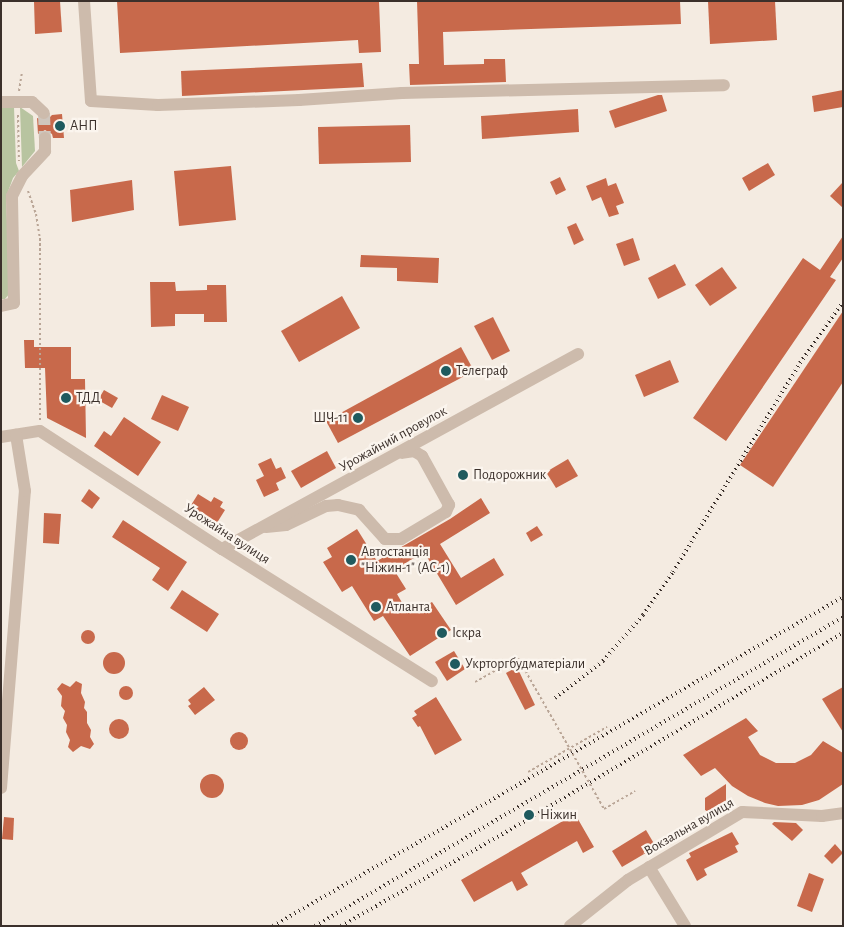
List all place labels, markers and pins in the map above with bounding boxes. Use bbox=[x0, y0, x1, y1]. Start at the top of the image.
place label: АНП bbox=[70, 118, 97, 134]
marker: АНП bbox=[54, 120, 66, 132]
place label: Телеграф bbox=[456, 363, 508, 379]
marker: Телеграф bbox=[440, 365, 452, 377]
place label: ТДД bbox=[76, 390, 100, 406]
marker: ТДД bbox=[60, 392, 72, 404]
place label: ШЧ-11 bbox=[313, 410, 348, 426]
marker: ШЧ-11 bbox=[352, 412, 364, 424]
place label: Подорожник bbox=[473, 467, 546, 483]
marker: Подорожник bbox=[457, 469, 469, 481]
place label: Автостанція "Ніжин-1" (АС-1) bbox=[361, 544, 450, 576]
marker: Автостанція "Ніжин-1" (АС-1) bbox=[345, 554, 357, 566]
place label: Атланта bbox=[386, 599, 430, 615]
marker: Атланта bbox=[370, 601, 382, 613]
place label: Іскра bbox=[452, 625, 481, 641]
marker: Іскра bbox=[436, 627, 448, 639]
place label: Укрторгбудматеріали bbox=[465, 656, 585, 672]
marker: Укрторгбудматеріали bbox=[449, 658, 461, 670]
place label: Ніжин bbox=[540, 807, 577, 823]
marker: Ніжин bbox=[522, 808, 536, 822]

